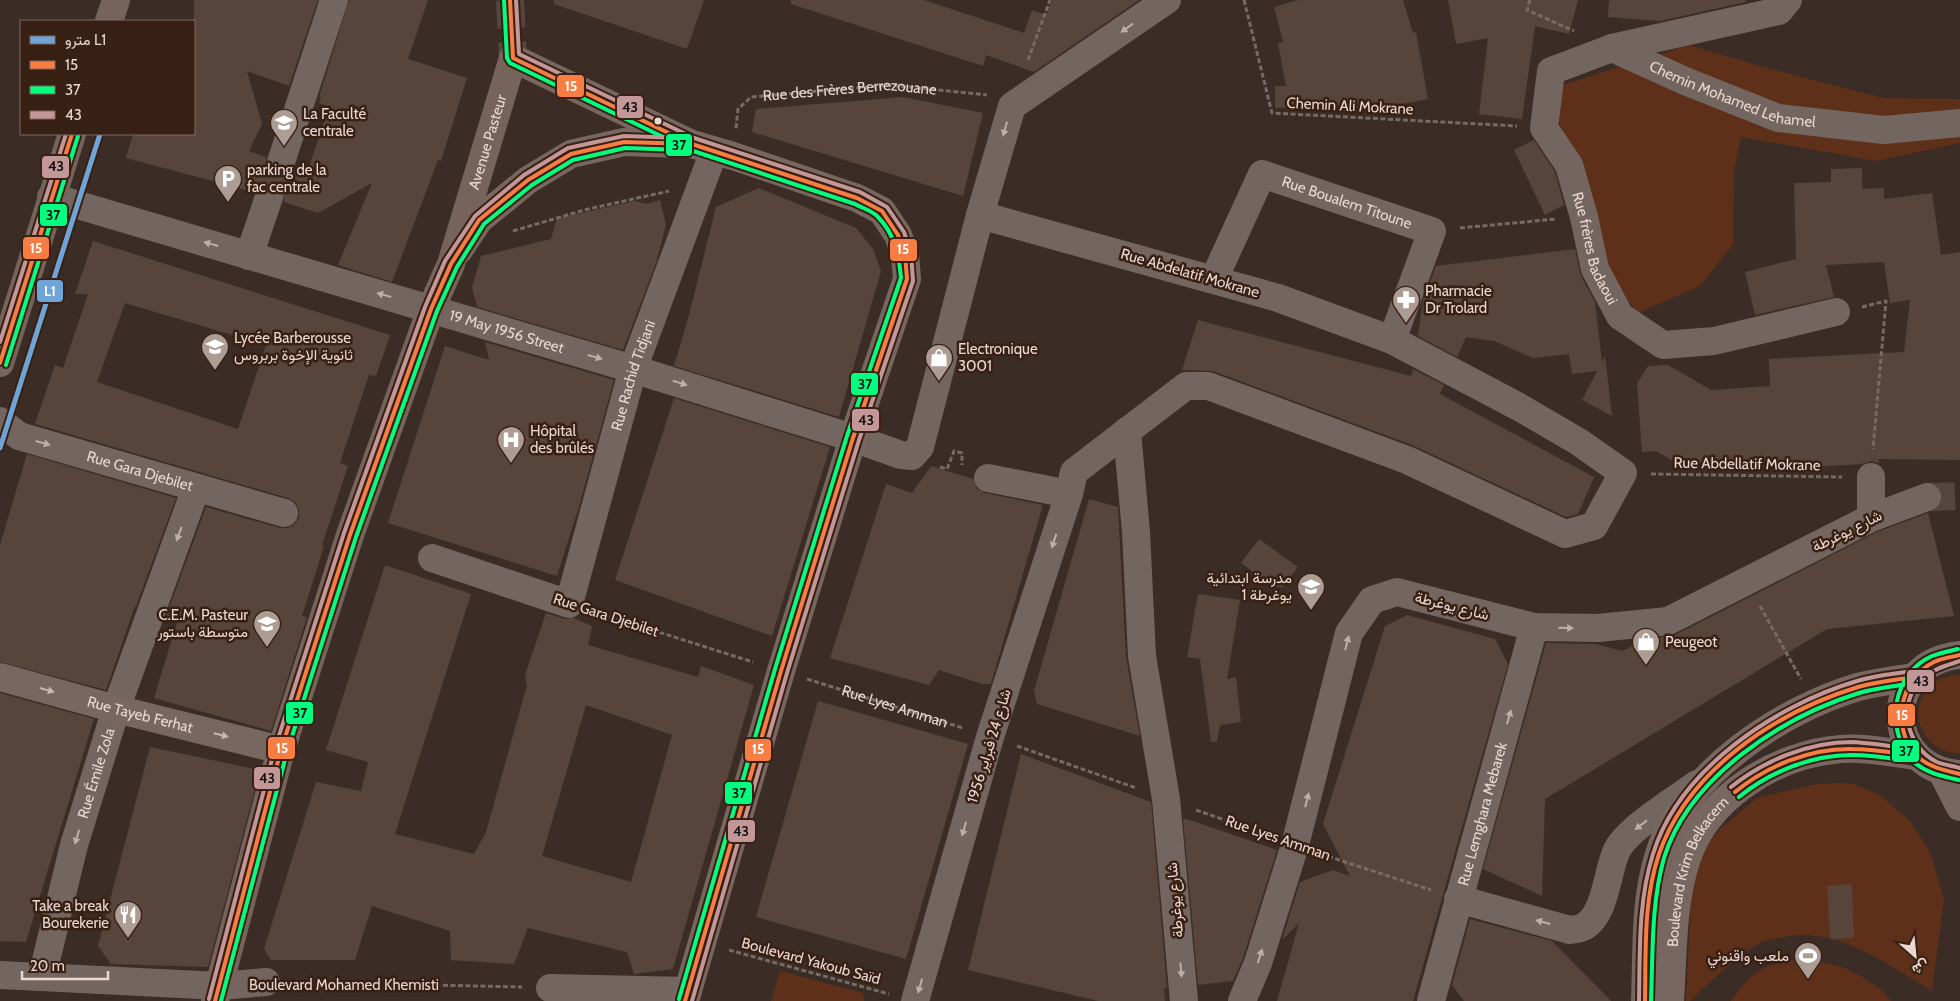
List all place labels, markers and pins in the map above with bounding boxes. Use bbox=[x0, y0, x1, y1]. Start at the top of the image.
place label: La Faculté centrale bbox=[303, 105, 366, 140]
school or university icon: La Faculté centrale bbox=[269, 108, 299, 147]
unlabelled marker bbox=[653, 116, 663, 126]
place label: parking de la fac centrale bbox=[247, 161, 327, 196]
parking icon: parking de la fac centrale bbox=[213, 164, 243, 203]
place label: Pharmacie Dr Trolard bbox=[1425, 282, 1492, 317]
pharmacy icon: Pharmacie Dr Trolard bbox=[1391, 285, 1421, 324]
place label: Lycée Barberousse ثانوية الإخوة بربروس bbox=[234, 329, 353, 365]
school or university icon: Lycée Barberousse ثانوية الإخوة بربروس bbox=[200, 332, 230, 371]
place label: Electronique 3001 bbox=[958, 340, 1038, 375]
shop icon: Electronique 3001 bbox=[924, 343, 954, 382]
place label: Hôpital des brûlés bbox=[530, 422, 594, 457]
hospital icon: Hôpital des brûlés bbox=[496, 425, 526, 464]
place label: مدرسة ابتدائية يوغرطة 1 bbox=[1207, 569, 1292, 604]
school or university icon: مدرسة ابتدائية يوغرطة 1 bbox=[1296, 572, 1326, 611]
place label: C.E.M. Pasteur متوسطة باستور bbox=[156, 606, 248, 641]
school or university icon: C.E.M. Pasteur متوسطة باستور bbox=[252, 609, 282, 648]
shop icon: Peugeot bbox=[1631, 627, 1661, 666]
place label: Peugeot bbox=[1665, 633, 1717, 651]
place label: Take a break Bourekerie bbox=[32, 897, 109, 932]
restaurant icon: Take a break Bourekerie bbox=[113, 900, 143, 939]
sports icon: ملعب واقنوني bbox=[1793, 941, 1823, 980]
place label: ملعب واقنوني bbox=[1708, 947, 1789, 969]

